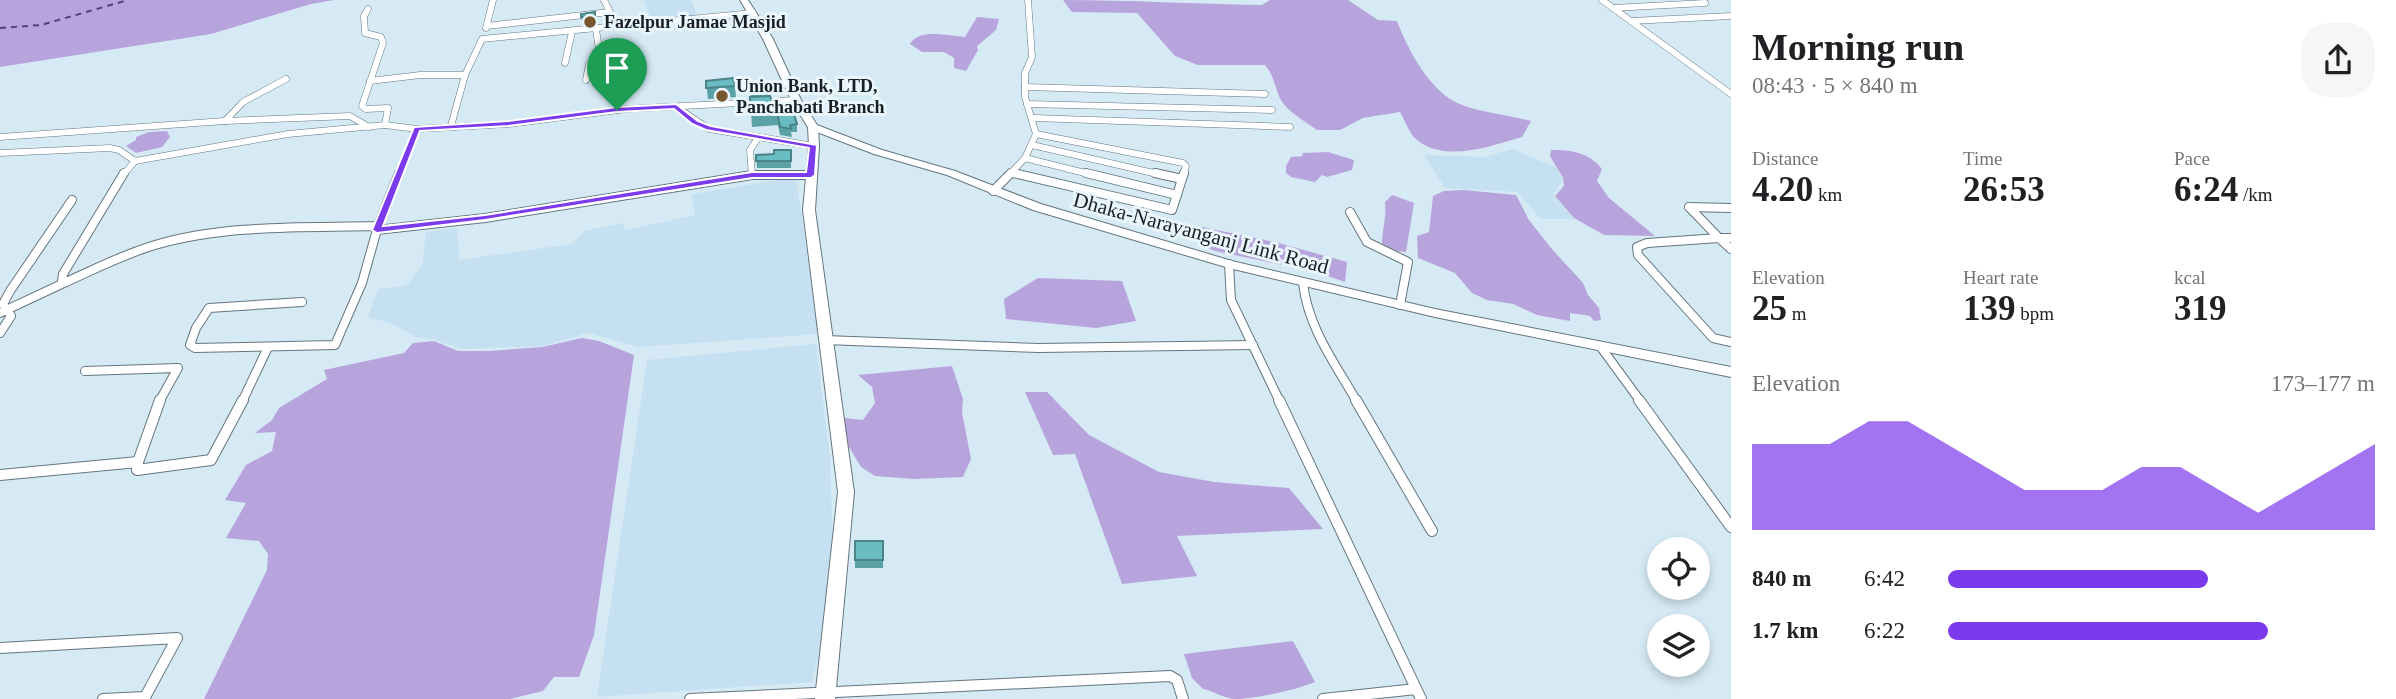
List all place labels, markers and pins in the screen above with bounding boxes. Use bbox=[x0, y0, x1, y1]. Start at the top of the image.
place label: Fazelpur Jamae Masjid bbox=[604, 12, 786, 32]
marker: Fazelpur Jamae Masjid bbox=[582, 14, 598, 30]
pin bbox=[587, 38, 647, 110]
place label: Union Bank, LTD, Panchabati Branch bbox=[736, 76, 885, 117]
marker: Union Bank, LTD, Panchabati Branch bbox=[714, 88, 730, 104]

